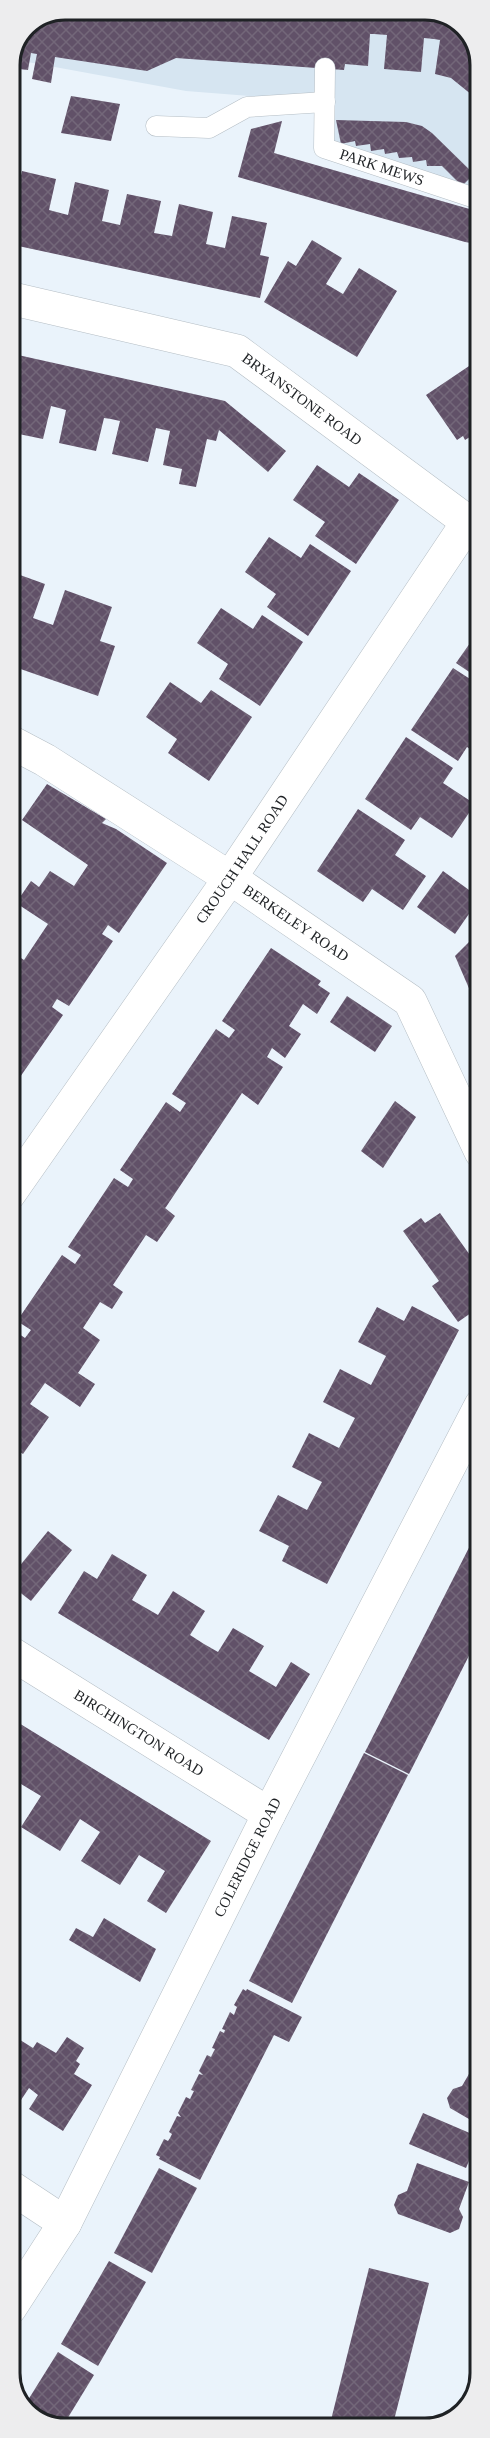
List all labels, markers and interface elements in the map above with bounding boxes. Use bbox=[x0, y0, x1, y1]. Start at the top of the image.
street label: PARK MEWS bbox=[338, 146, 426, 189]
street label: BRYANSTONE ROAD bbox=[239, 350, 365, 449]
street label: CROUCH HALL ROAD bbox=[193, 792, 291, 927]
street label: BERKELEY ROAD bbox=[240, 881, 352, 965]
street label: BIRCHINGTON ROAD bbox=[71, 1687, 207, 1779]
street label: COLERIDGE ROAD bbox=[211, 1795, 284, 1920]

